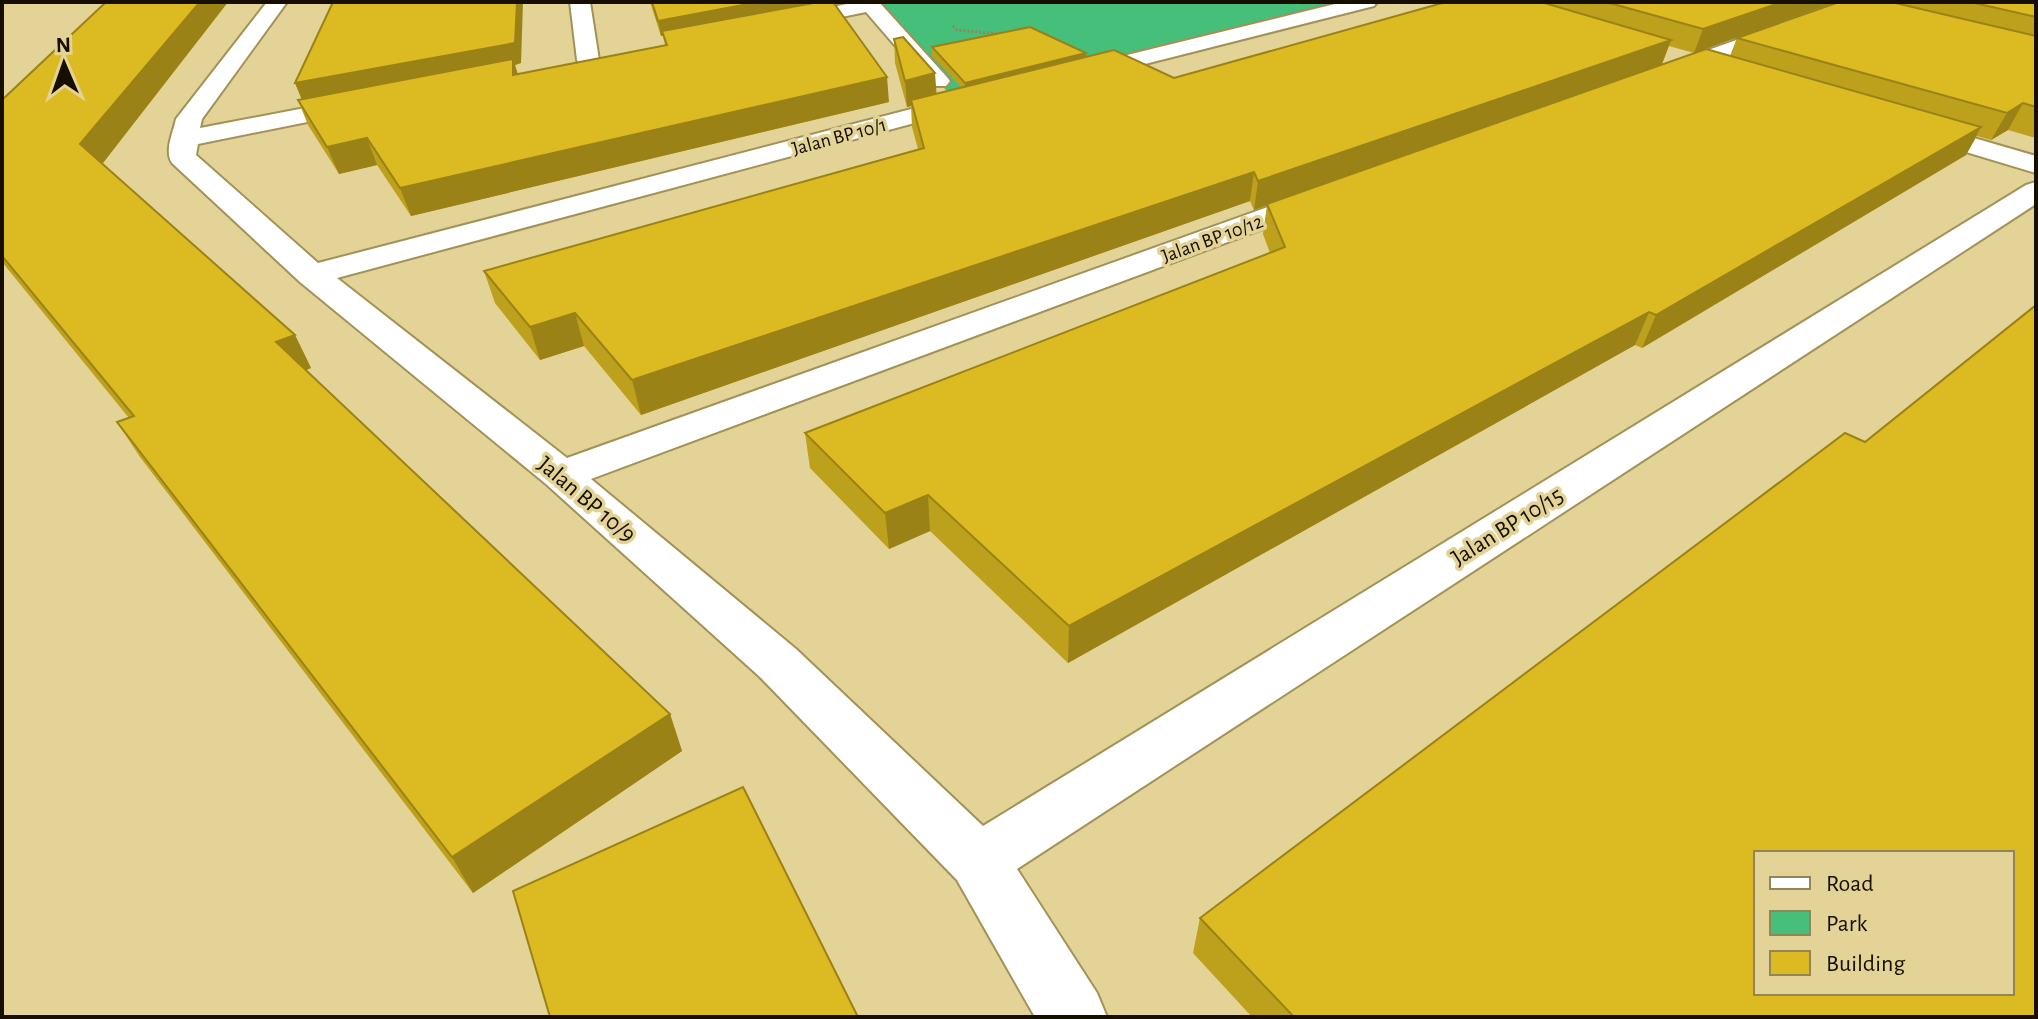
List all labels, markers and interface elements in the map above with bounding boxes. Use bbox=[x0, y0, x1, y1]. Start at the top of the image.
north arrow bbox=[24, 24, 104, 104]
text: N bbox=[55, 34, 71, 56]
street label: Jalan BP 10/1 bbox=[790, 115, 889, 159]
street label: Jalan BP 10/12 bbox=[1159, 211, 1266, 267]
street label: Jalan BP 10/9 bbox=[533, 452, 640, 547]
street label: Jalan BP 10/15 bbox=[1447, 483, 1568, 571]
legend bbox=[1754, 851, 2014, 995]
text: Road bbox=[1826, 872, 1874, 896]
text: Park bbox=[1826, 912, 1867, 936]
text: Building bbox=[1826, 952, 1905, 976]

